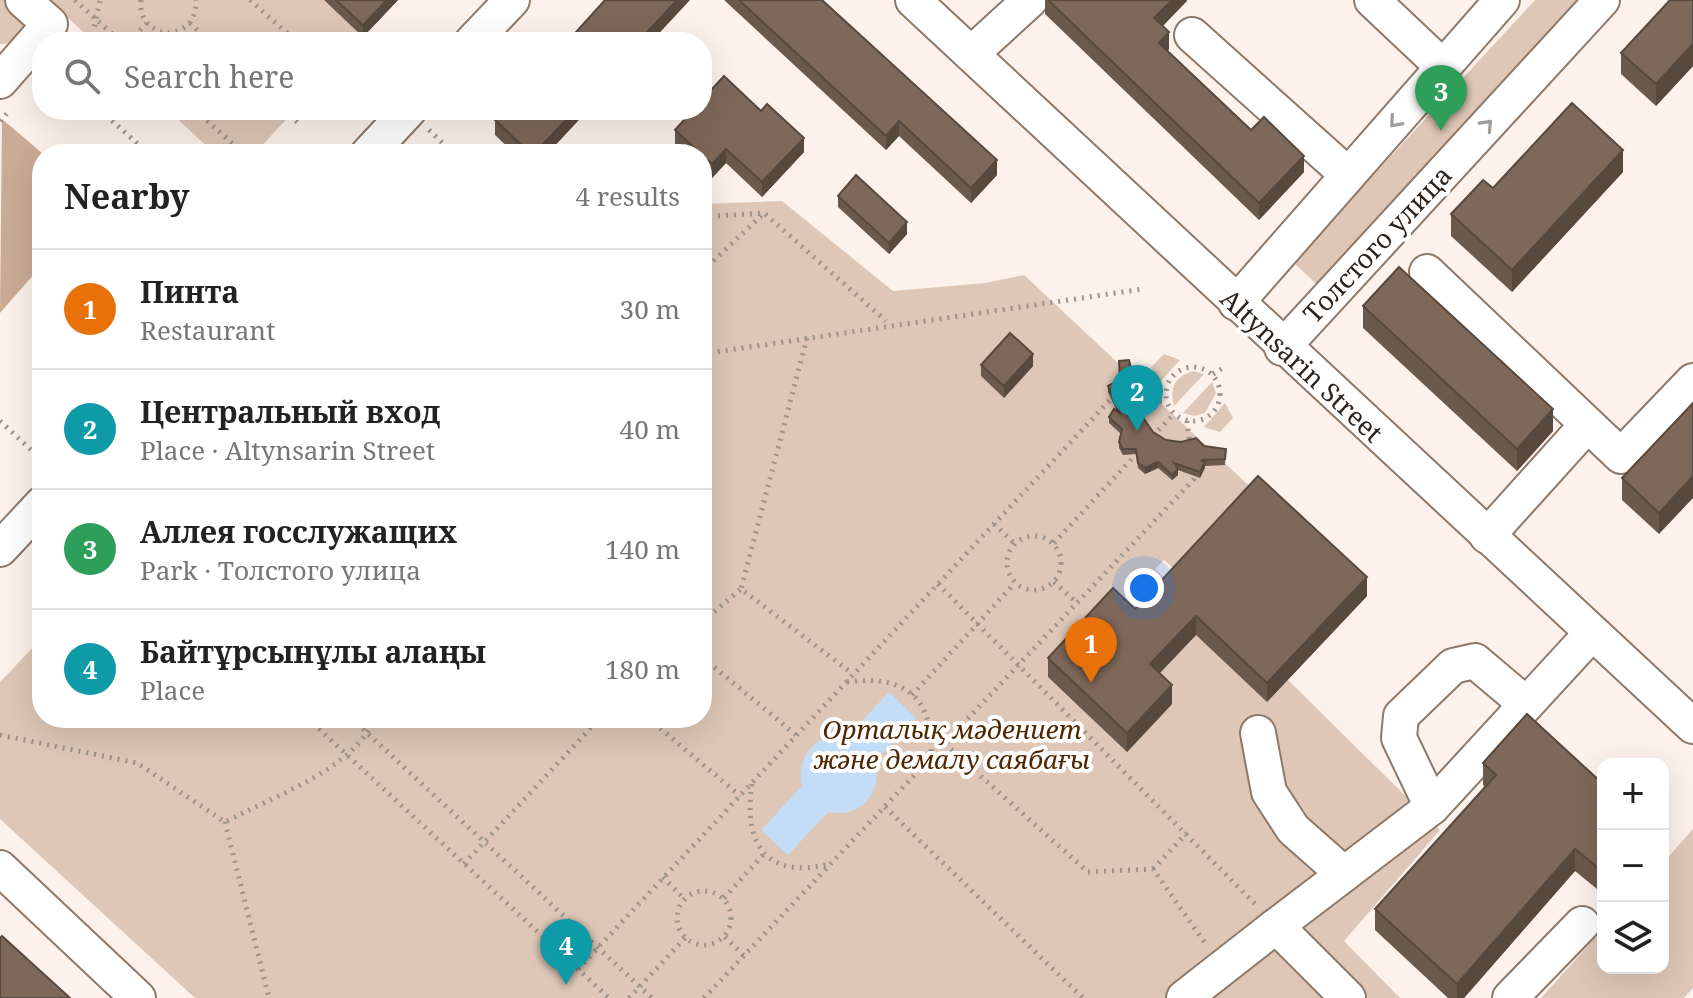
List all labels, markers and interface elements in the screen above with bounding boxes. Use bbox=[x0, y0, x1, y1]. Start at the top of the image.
search box bbox=[32, 32, 712, 120]
icon: search bbox=[60, 54, 104, 98]
text: Search here bbox=[124, 56, 294, 97]
pin: 3 bbox=[1415, 65, 1467, 131]
one-way arrow bbox=[1391, 112, 1405, 127]
one-way arrow bbox=[1477, 120, 1491, 135]
street label: Толстого улица bbox=[1295, 157, 1459, 331]
text: Nearby bbox=[64, 173, 190, 219]
text: 4 results bbox=[575, 178, 680, 214]
text: Пинта bbox=[140, 271, 239, 312]
street label: Altynsarin Street bbox=[1213, 280, 1391, 450]
text: 1 bbox=[83, 291, 97, 327]
text: 30 m bbox=[620, 291, 680, 327]
text: Restaurant bbox=[140, 312, 275, 348]
pin: 2 bbox=[1111, 365, 1163, 431]
text: Центральный вход bbox=[140, 391, 440, 432]
text: 2 bbox=[83, 411, 97, 447]
text: 40 m bbox=[620, 411, 680, 447]
text: Place · Altynsarin Street bbox=[140, 432, 435, 468]
text: Аллея госслужащих bbox=[140, 511, 457, 552]
text: 3 bbox=[83, 531, 97, 567]
text: 140 m bbox=[605, 531, 680, 567]
text: Park · Толстого улица bbox=[140, 552, 421, 588]
your location bbox=[1124, 568, 1164, 608]
pin: 1 bbox=[1065, 617, 1117, 683]
text: Байтұрсынұлы алаңы bbox=[140, 631, 486, 672]
text: 4 bbox=[83, 651, 97, 687]
text: 180 m bbox=[605, 651, 680, 687]
text: Place bbox=[140, 672, 205, 708]
park label: Орталық мәдениет және демалу саябағы bbox=[813, 711, 1090, 777]
map controls bbox=[1597, 758, 1669, 974]
button: + bbox=[1597, 758, 1669, 830]
button: − bbox=[1597, 830, 1669, 902]
button: layers bbox=[1597, 902, 1669, 974]
pin: 4 bbox=[540, 919, 592, 985]

